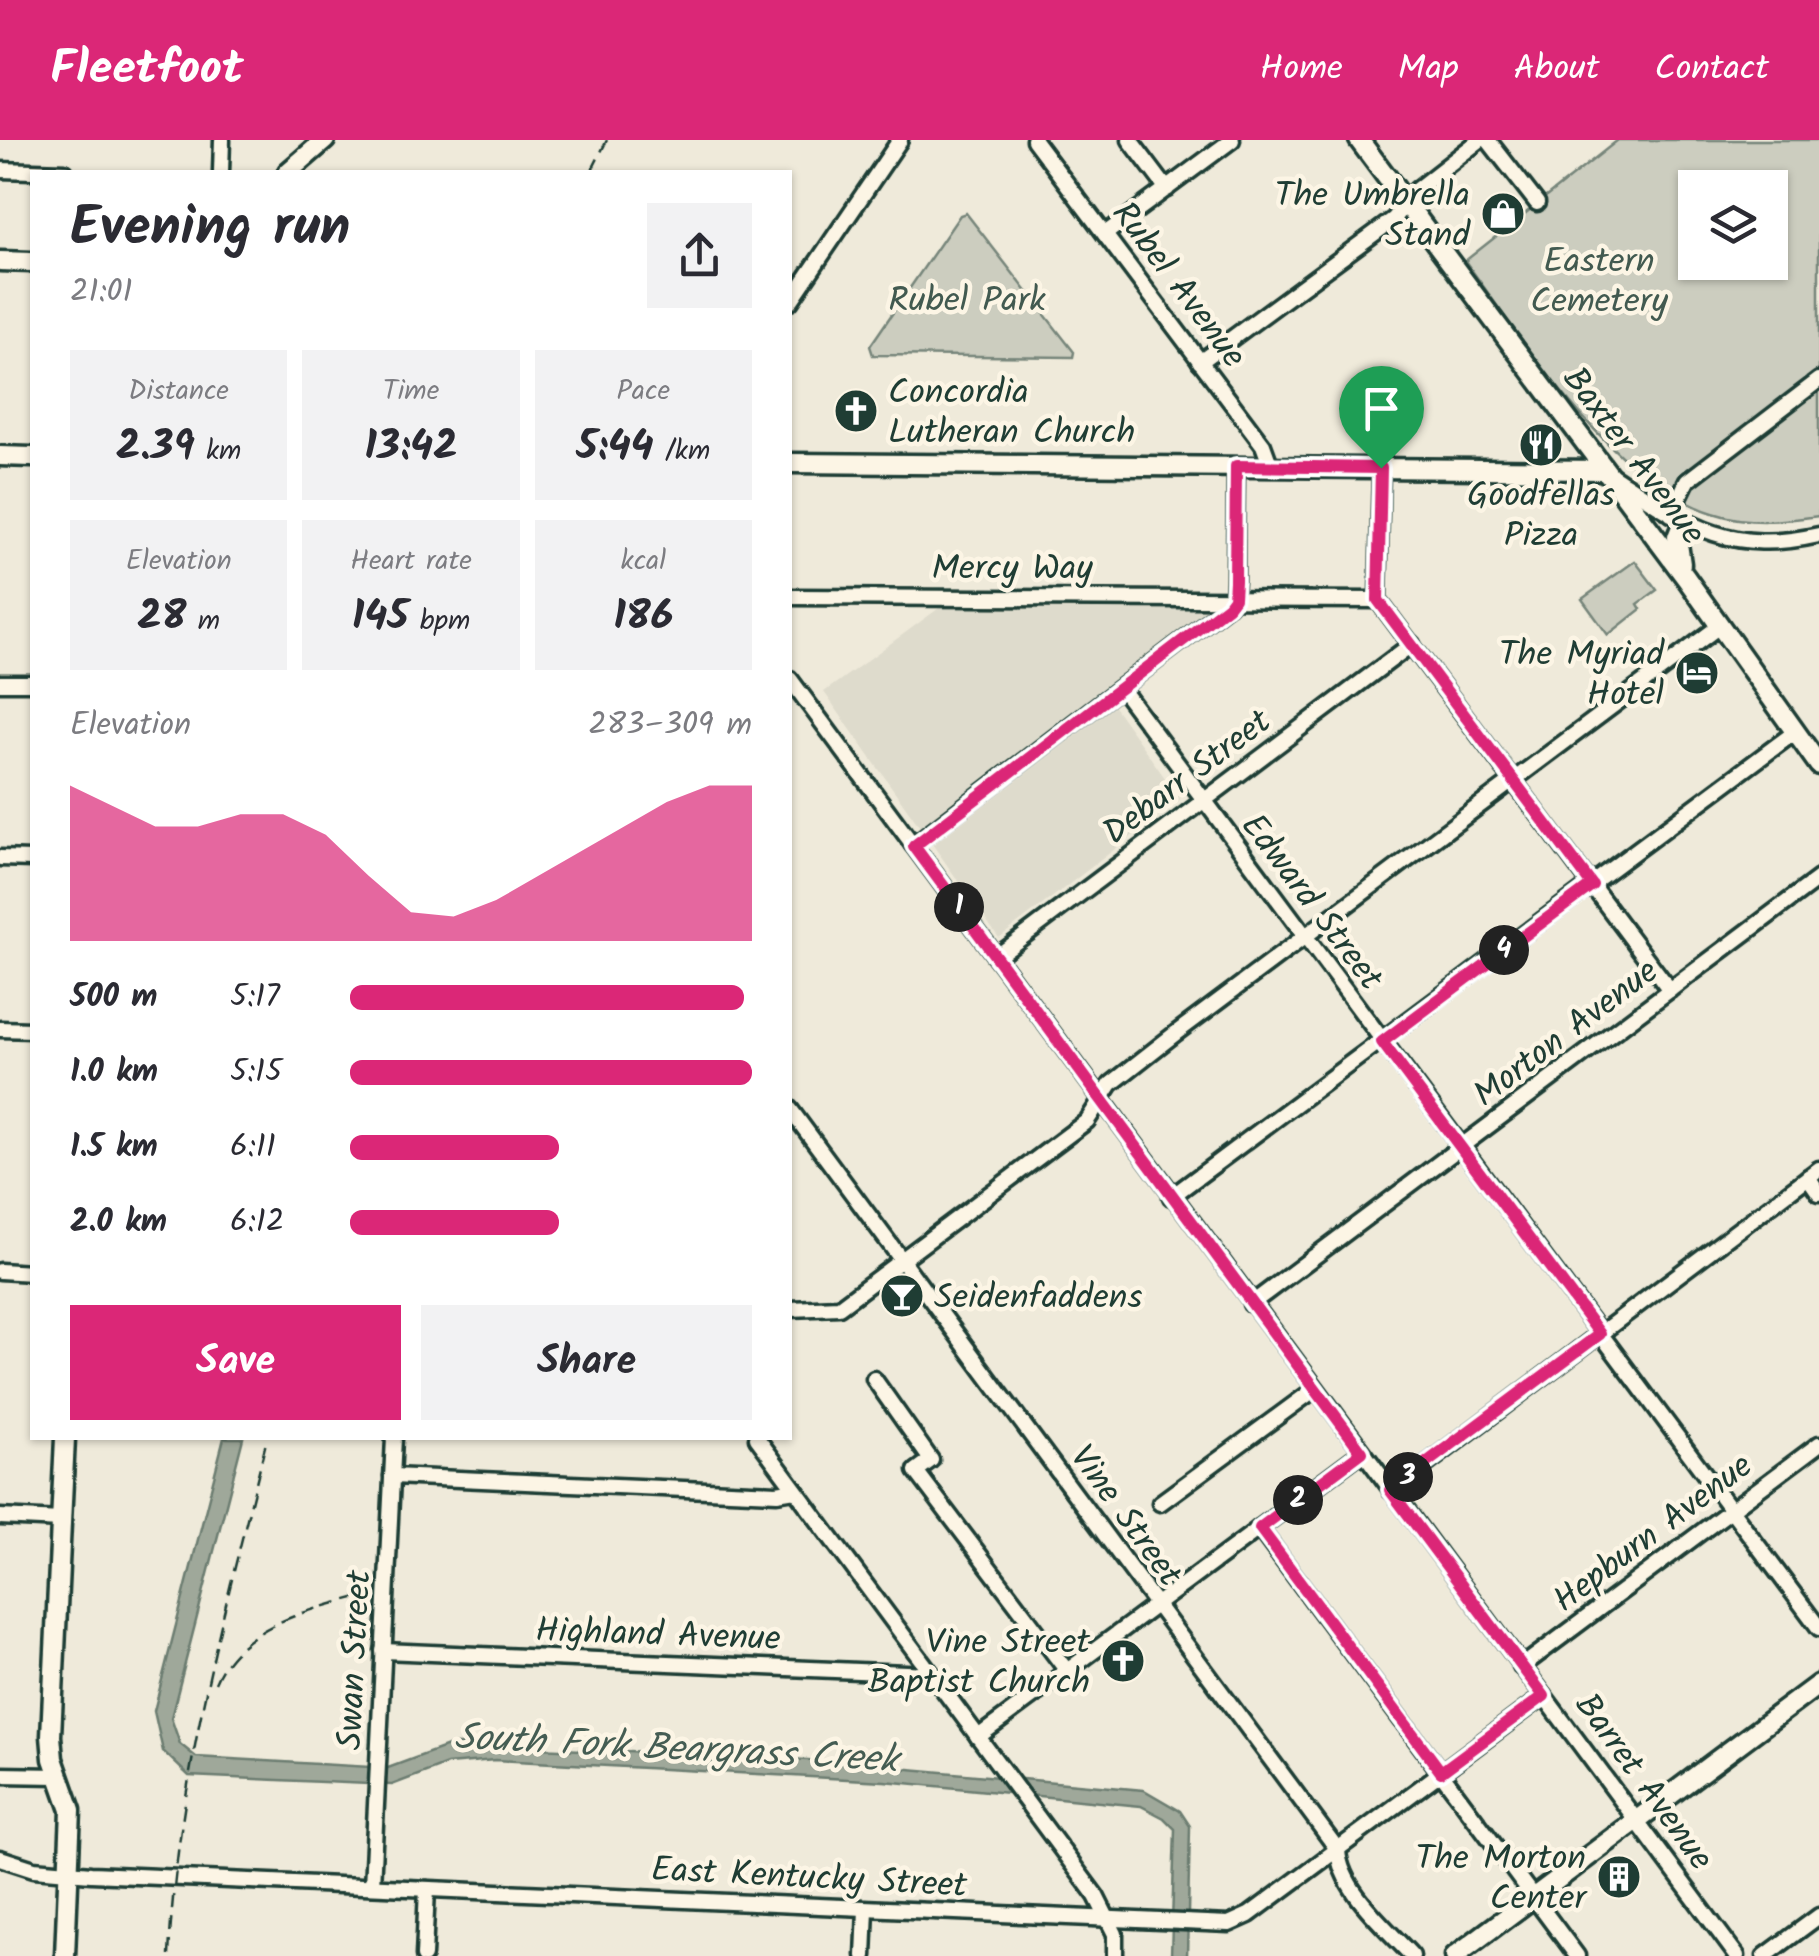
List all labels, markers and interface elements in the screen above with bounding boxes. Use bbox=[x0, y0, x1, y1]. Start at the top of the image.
text: Fleetfoot bbox=[50, 32, 244, 108]
text: Home bbox=[1260, 42, 1343, 98]
text: Map bbox=[1398, 42, 1459, 98]
text: About bbox=[1514, 42, 1599, 98]
text: Contact bbox=[1654, 42, 1769, 98]
place label: The Umbrella Stand bbox=[1275, 169, 1472, 265]
map controls bbox=[1678, 170, 1788, 280]
button: layers bbox=[1678, 170, 1788, 280]
text: Evening run bbox=[70, 186, 350, 273]
street label: Rubel Avenue bbox=[1096, 190, 1259, 382]
shop icon: The Umbrella Stand bbox=[1480, 191, 1526, 237]
button: share bbox=[647, 203, 752, 308]
park label: Eastern Cemetery bbox=[1530, 235, 1668, 331]
text: 21:01 bbox=[70, 267, 133, 318]
park label: Rubel Park bbox=[888, 274, 1046, 330]
street label: Baxter Avenue bbox=[1547, 355, 1719, 558]
place label: Concordia Lutheran Church bbox=[888, 366, 1135, 462]
pin bbox=[1339, 366, 1424, 469]
text: Distance bbox=[128, 369, 229, 414]
text: Time bbox=[383, 369, 439, 414]
text: Pace bbox=[617, 369, 670, 414]
icon: arrive bbox=[1354, 381, 1409, 436]
church icon: Concordia Lutheran Church bbox=[833, 388, 879, 434]
text: 2.39 bbox=[116, 414, 195, 481]
text: 13:42 bbox=[364, 414, 458, 481]
text: 5:44 bbox=[576, 414, 654, 481]
restaurant icon: Goodfellas Pizza bbox=[1518, 422, 1564, 468]
text: km bbox=[195, 429, 241, 474]
text: /km bbox=[654, 429, 710, 474]
place label: Goodfellas Pizza bbox=[1467, 469, 1615, 565]
text: Elevation bbox=[126, 539, 232, 584]
text: Heart rate bbox=[350, 539, 472, 584]
text: kcal bbox=[621, 539, 666, 584]
street label: Mercy Way bbox=[931, 542, 1093, 598]
text: 28 bbox=[137, 584, 187, 651]
text: 145 bbox=[352, 584, 409, 651]
text: 186 bbox=[613, 584, 673, 651]
text: m bbox=[187, 599, 220, 644]
text: bpm bbox=[409, 599, 470, 644]
place label: The Myriad Hotel bbox=[1499, 628, 1666, 724]
hotel icon: The Myriad Hotel bbox=[1674, 650, 1720, 696]
street label: Debarr Street bbox=[1091, 696, 1285, 861]
text: Elevation bbox=[70, 700, 191, 751]
text: 283–309 m bbox=[588, 700, 752, 751]
street label: Edward Street bbox=[1225, 802, 1396, 1004]
pin: 1 bbox=[934, 882, 984, 932]
text: 1 bbox=[955, 884, 963, 929]
pin: 4 bbox=[1479, 925, 1529, 975]
text: 4 bbox=[1496, 927, 1512, 972]
street label: Morton Avenue bbox=[1462, 946, 1672, 1123]
text: 500 m bbox=[70, 972, 158, 1023]
text: 5:17 bbox=[230, 972, 280, 1023]
text: 1.0 km bbox=[70, 1047, 158, 1098]
text: 5:15 bbox=[230, 1047, 282, 1098]
text: 1.5 km bbox=[70, 1122, 158, 1173]
text: 6:11 bbox=[230, 1122, 276, 1173]
text: 2.0 km bbox=[70, 1197, 167, 1248]
text: 6:12 bbox=[230, 1197, 284, 1248]
place label: Seidenfaddens bbox=[934, 1271, 1142, 1327]
bar icon: Seidenfaddens bbox=[879, 1273, 925, 1319]
button: Save bbox=[70, 1305, 401, 1420]
button: Share bbox=[421, 1305, 752, 1420]
street label: Vine Street bbox=[1054, 1434, 1196, 1600]
street label: Hepburn Avenue bbox=[1542, 1440, 1766, 1629]
pin: 3 bbox=[1383, 1452, 1433, 1502]
text: 3 bbox=[1400, 1454, 1416, 1499]
pin: 2 bbox=[1273, 1475, 1323, 1525]
text: 2 bbox=[1290, 1477, 1306, 1522]
street label: Swan Street bbox=[323, 1568, 389, 1752]
street label: Highland Avenue bbox=[534, 1604, 782, 1668]
place label: Vine Street Baptist Church bbox=[868, 1616, 1090, 1712]
church icon: Vine Street Baptist Church bbox=[1100, 1638, 1146, 1684]
street label: Barret Avenue bbox=[1559, 1682, 1727, 1884]
water label: South Fork Beargrass Creek bbox=[453, 1708, 904, 1792]
place label: The Morton Center bbox=[1416, 1832, 1588, 1928]
street label: East Kentucky Street bbox=[650, 1843, 969, 1915]
building icon: The Morton Center bbox=[1596, 1854, 1642, 1900]

